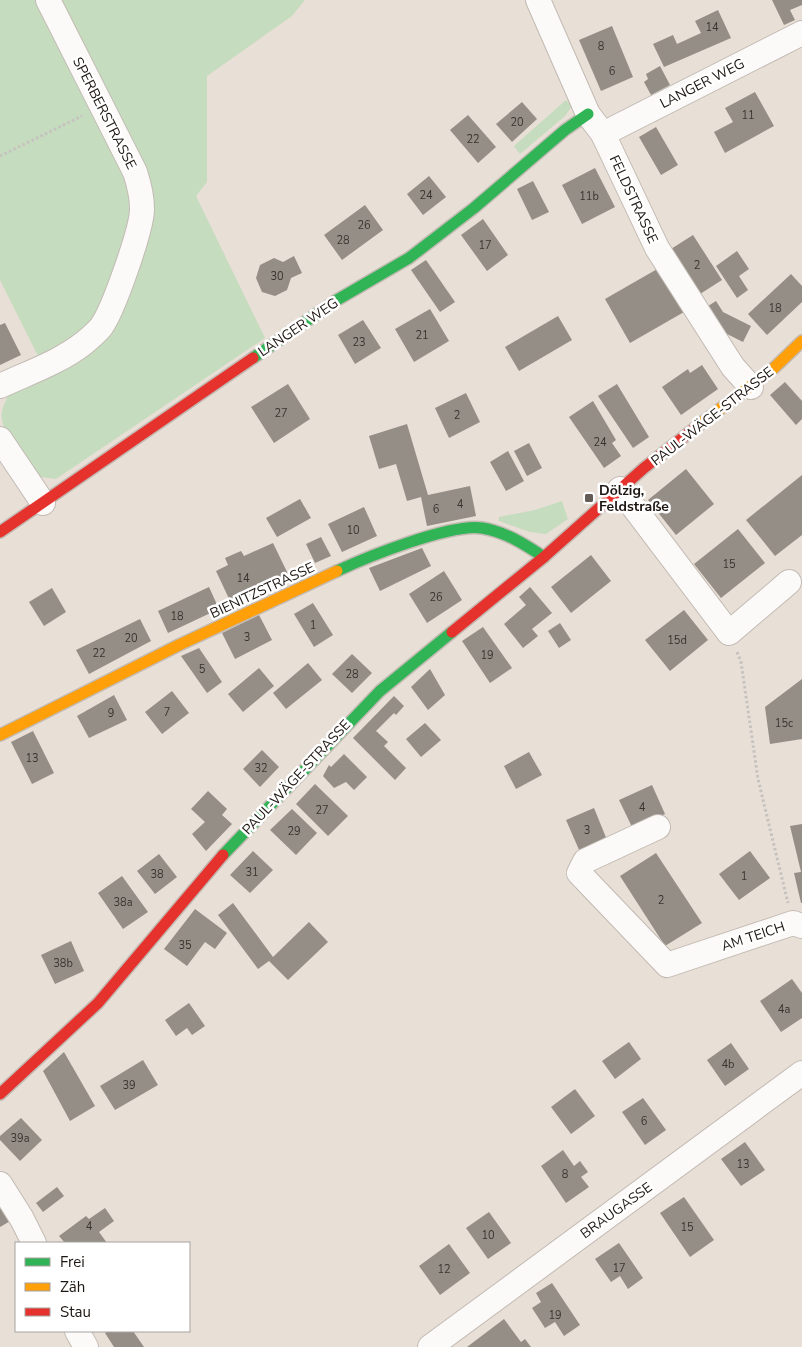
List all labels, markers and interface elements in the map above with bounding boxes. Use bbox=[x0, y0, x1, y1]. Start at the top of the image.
house number: 14 bbox=[705, 20, 719, 35]
house number: 8 bbox=[598, 39, 605, 54]
street label: SPERBERSTRASSE bbox=[68, 54, 141, 173]
street label: LANGER WEG bbox=[657, 54, 748, 113]
house number: 6 bbox=[609, 64, 616, 79]
house number: 11 bbox=[741, 108, 755, 123]
house number: 20 bbox=[510, 115, 524, 130]
house number: 22 bbox=[466, 132, 480, 147]
street label: FELDSTRASSE bbox=[605, 152, 662, 246]
house number: 24 bbox=[419, 188, 433, 203]
house number: 11b bbox=[579, 189, 599, 204]
house number: 26 bbox=[357, 218, 371, 233]
house number: 28 bbox=[336, 233, 350, 248]
house number: 17 bbox=[478, 238, 492, 253]
house number: 2 bbox=[694, 258, 700, 273]
house number: 30 bbox=[270, 269, 284, 284]
street label: LANGER WEG bbox=[254, 294, 342, 361]
house number: 18 bbox=[768, 301, 782, 316]
house number: 21 bbox=[415, 328, 429, 343]
house number: 23 bbox=[352, 335, 366, 350]
street label: PAUL-WÄGE-STRASSE bbox=[647, 363, 778, 470]
house number: 27 bbox=[274, 406, 288, 421]
house number: 2 bbox=[454, 408, 460, 423]
house number: 24 bbox=[593, 435, 607, 450]
place label: Dölzig, Feldstraße bbox=[599, 481, 669, 516]
marker: Dölzig, Feldstraße bbox=[583, 492, 595, 504]
house number: 4 bbox=[457, 497, 464, 512]
house number: 6 bbox=[433, 502, 440, 517]
house number: 10 bbox=[346, 523, 360, 538]
house number: 15 bbox=[722, 557, 736, 572]
street label: BIENITZSTRASSE bbox=[207, 558, 318, 623]
house number: 14 bbox=[236, 571, 250, 586]
house number: 26 bbox=[429, 590, 443, 605]
house number: 18 bbox=[170, 609, 184, 624]
house number: 1 bbox=[310, 618, 316, 633]
house number: 3 bbox=[244, 630, 250, 645]
house number: 20 bbox=[124, 631, 138, 646]
house number: 15d bbox=[667, 633, 687, 648]
house number: 22 bbox=[92, 646, 106, 661]
house number: 19 bbox=[480, 648, 494, 663]
house number: 5 bbox=[199, 662, 206, 677]
house number: 28 bbox=[345, 667, 359, 682]
house number: 7 bbox=[164, 705, 170, 720]
house number: 9 bbox=[108, 706, 114, 721]
street label: PAUL-WÄGE-STRASSE bbox=[238, 716, 355, 839]
house number: 15c bbox=[775, 716, 793, 731]
house number: 13 bbox=[25, 751, 39, 766]
house number: 32 bbox=[254, 761, 268, 776]
house number: 4 bbox=[639, 800, 646, 815]
house number: 27 bbox=[315, 803, 329, 818]
house number: 3 bbox=[584, 823, 590, 838]
house number: 29 bbox=[287, 824, 301, 839]
house number: 31 bbox=[245, 865, 259, 880]
house number: 38 bbox=[150, 867, 164, 882]
house number: 1 bbox=[741, 869, 747, 884]
house number: 2 bbox=[658, 893, 664, 908]
house number: 38a bbox=[113, 895, 133, 910]
street label: AM TEICH bbox=[719, 917, 787, 956]
house number: 35 bbox=[178, 938, 192, 953]
house number: 38b bbox=[53, 956, 73, 971]
house number: 4a bbox=[778, 1002, 790, 1017]
house number: 4b bbox=[721, 1057, 735, 1072]
house number: 39 bbox=[122, 1078, 136, 1093]
house number: 6 bbox=[641, 1114, 648, 1129]
house number: 39a bbox=[10, 1131, 30, 1146]
house number: 13 bbox=[736, 1157, 750, 1172]
house number: 8 bbox=[562, 1167, 569, 1182]
street label: BRAUGASSE bbox=[576, 1178, 656, 1243]
house number: 4 bbox=[86, 1219, 93, 1234]
house number: 15 bbox=[680, 1220, 694, 1235]
house number: 10 bbox=[481, 1228, 495, 1243]
legend bbox=[15, 1242, 190, 1332]
text: Frei bbox=[60, 1252, 85, 1272]
house number: 17 bbox=[612, 1261, 626, 1276]
house number: 12 bbox=[437, 1262, 451, 1277]
text: Zäh bbox=[60, 1277, 85, 1297]
text: Stau bbox=[60, 1302, 91, 1322]
house number: 19 bbox=[548, 1308, 562, 1323]

